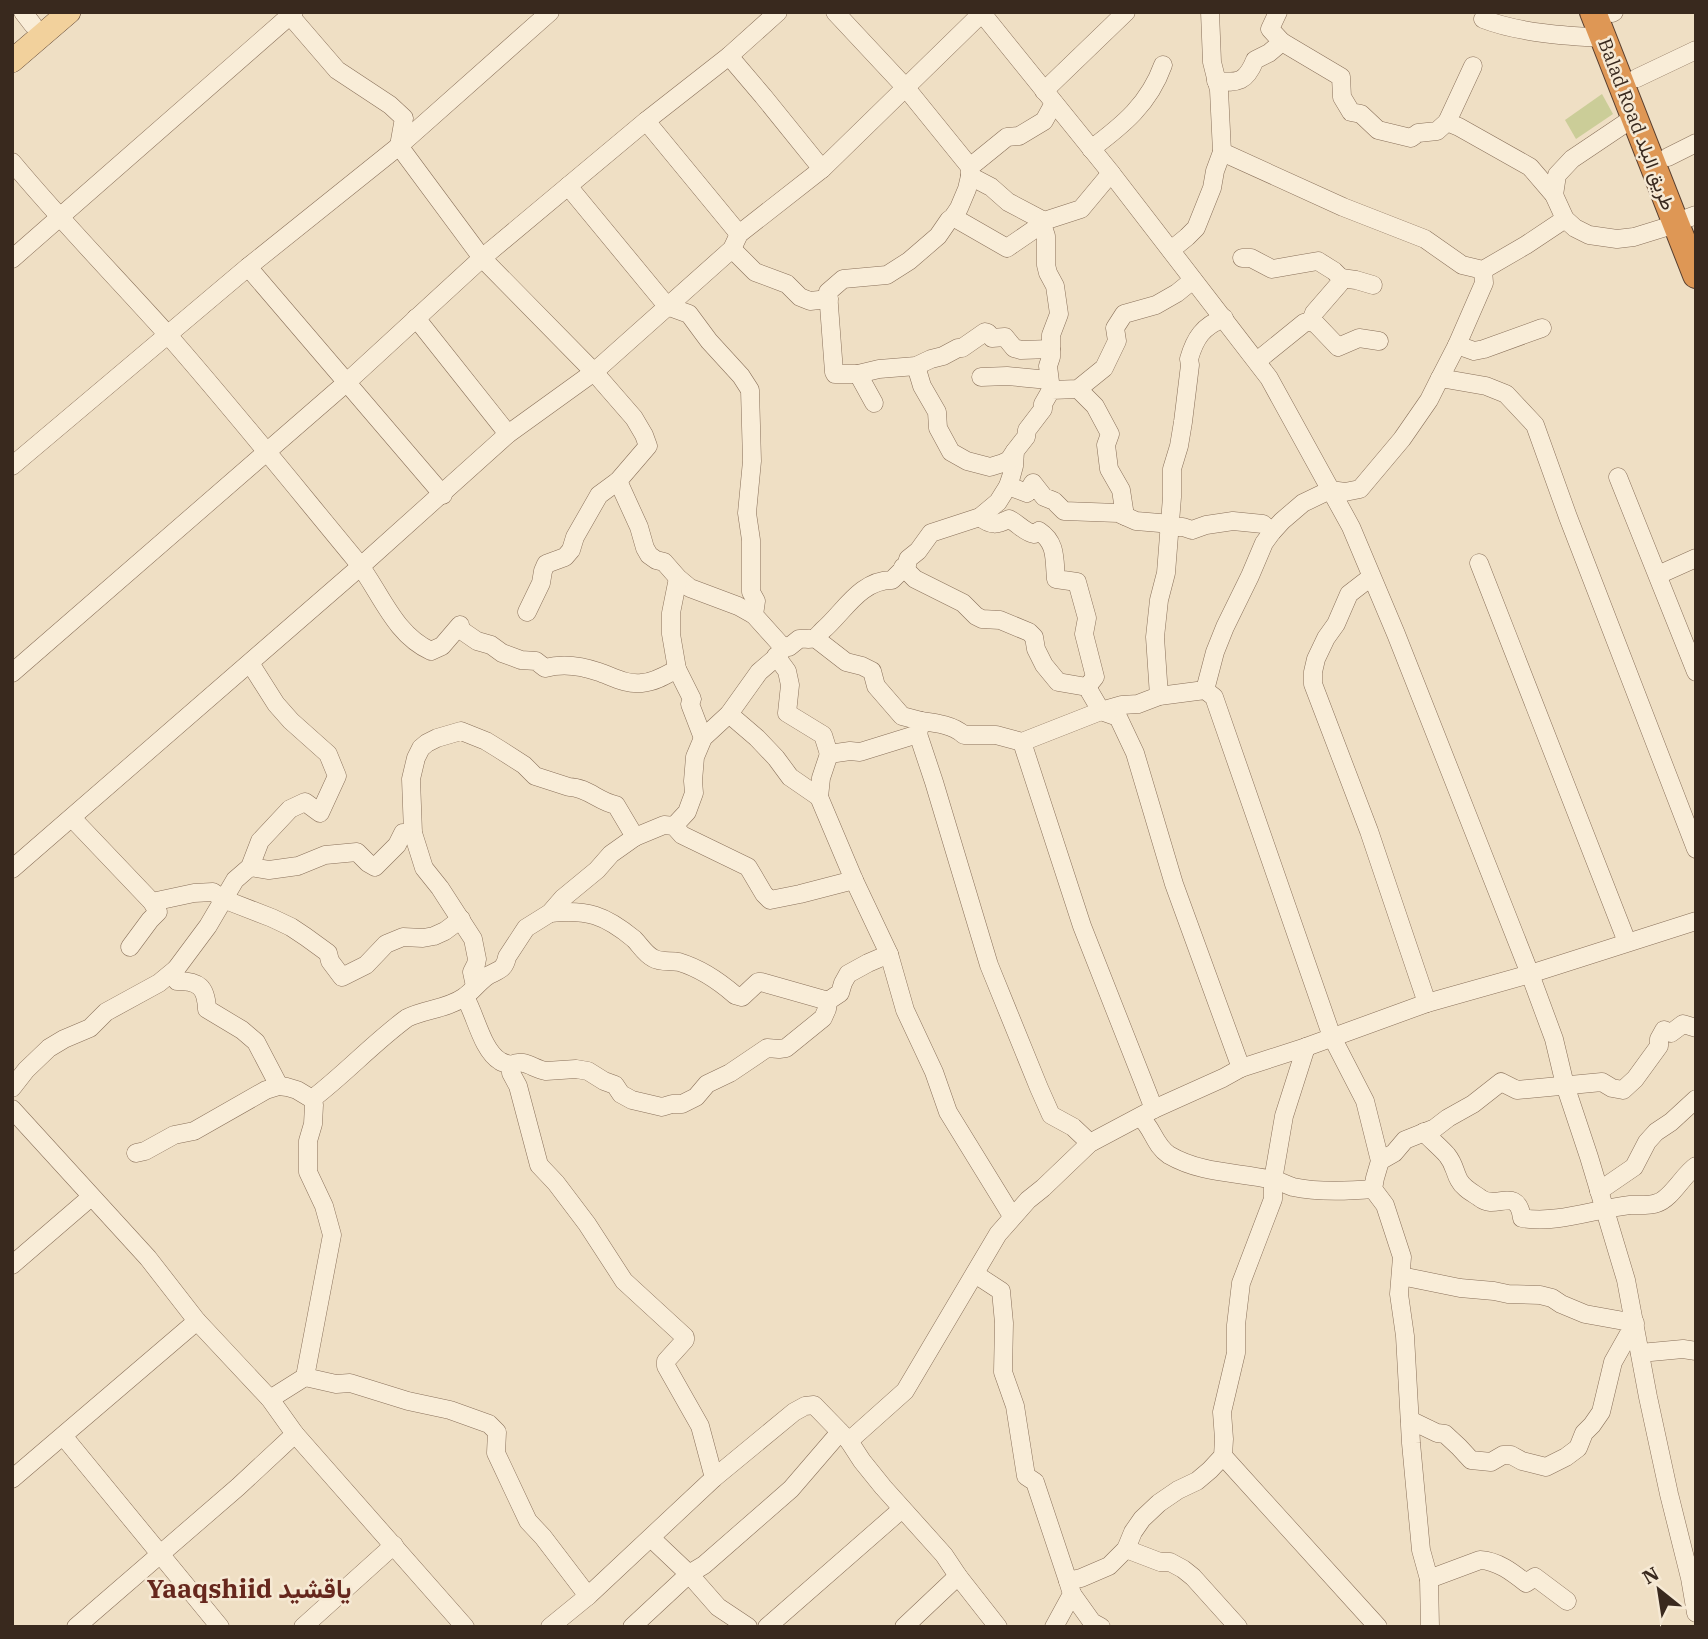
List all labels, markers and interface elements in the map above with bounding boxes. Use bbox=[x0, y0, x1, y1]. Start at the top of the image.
street label: Balad Road طريق البلد bbox=[1593, 35, 1681, 213]
north arrow bbox=[1624, 1555, 1694, 1625]
text: N bbox=[1638, 1561, 1663, 1589]
district label: Yaaqshiid ياقشيد bbox=[147, 1571, 351, 1605]

